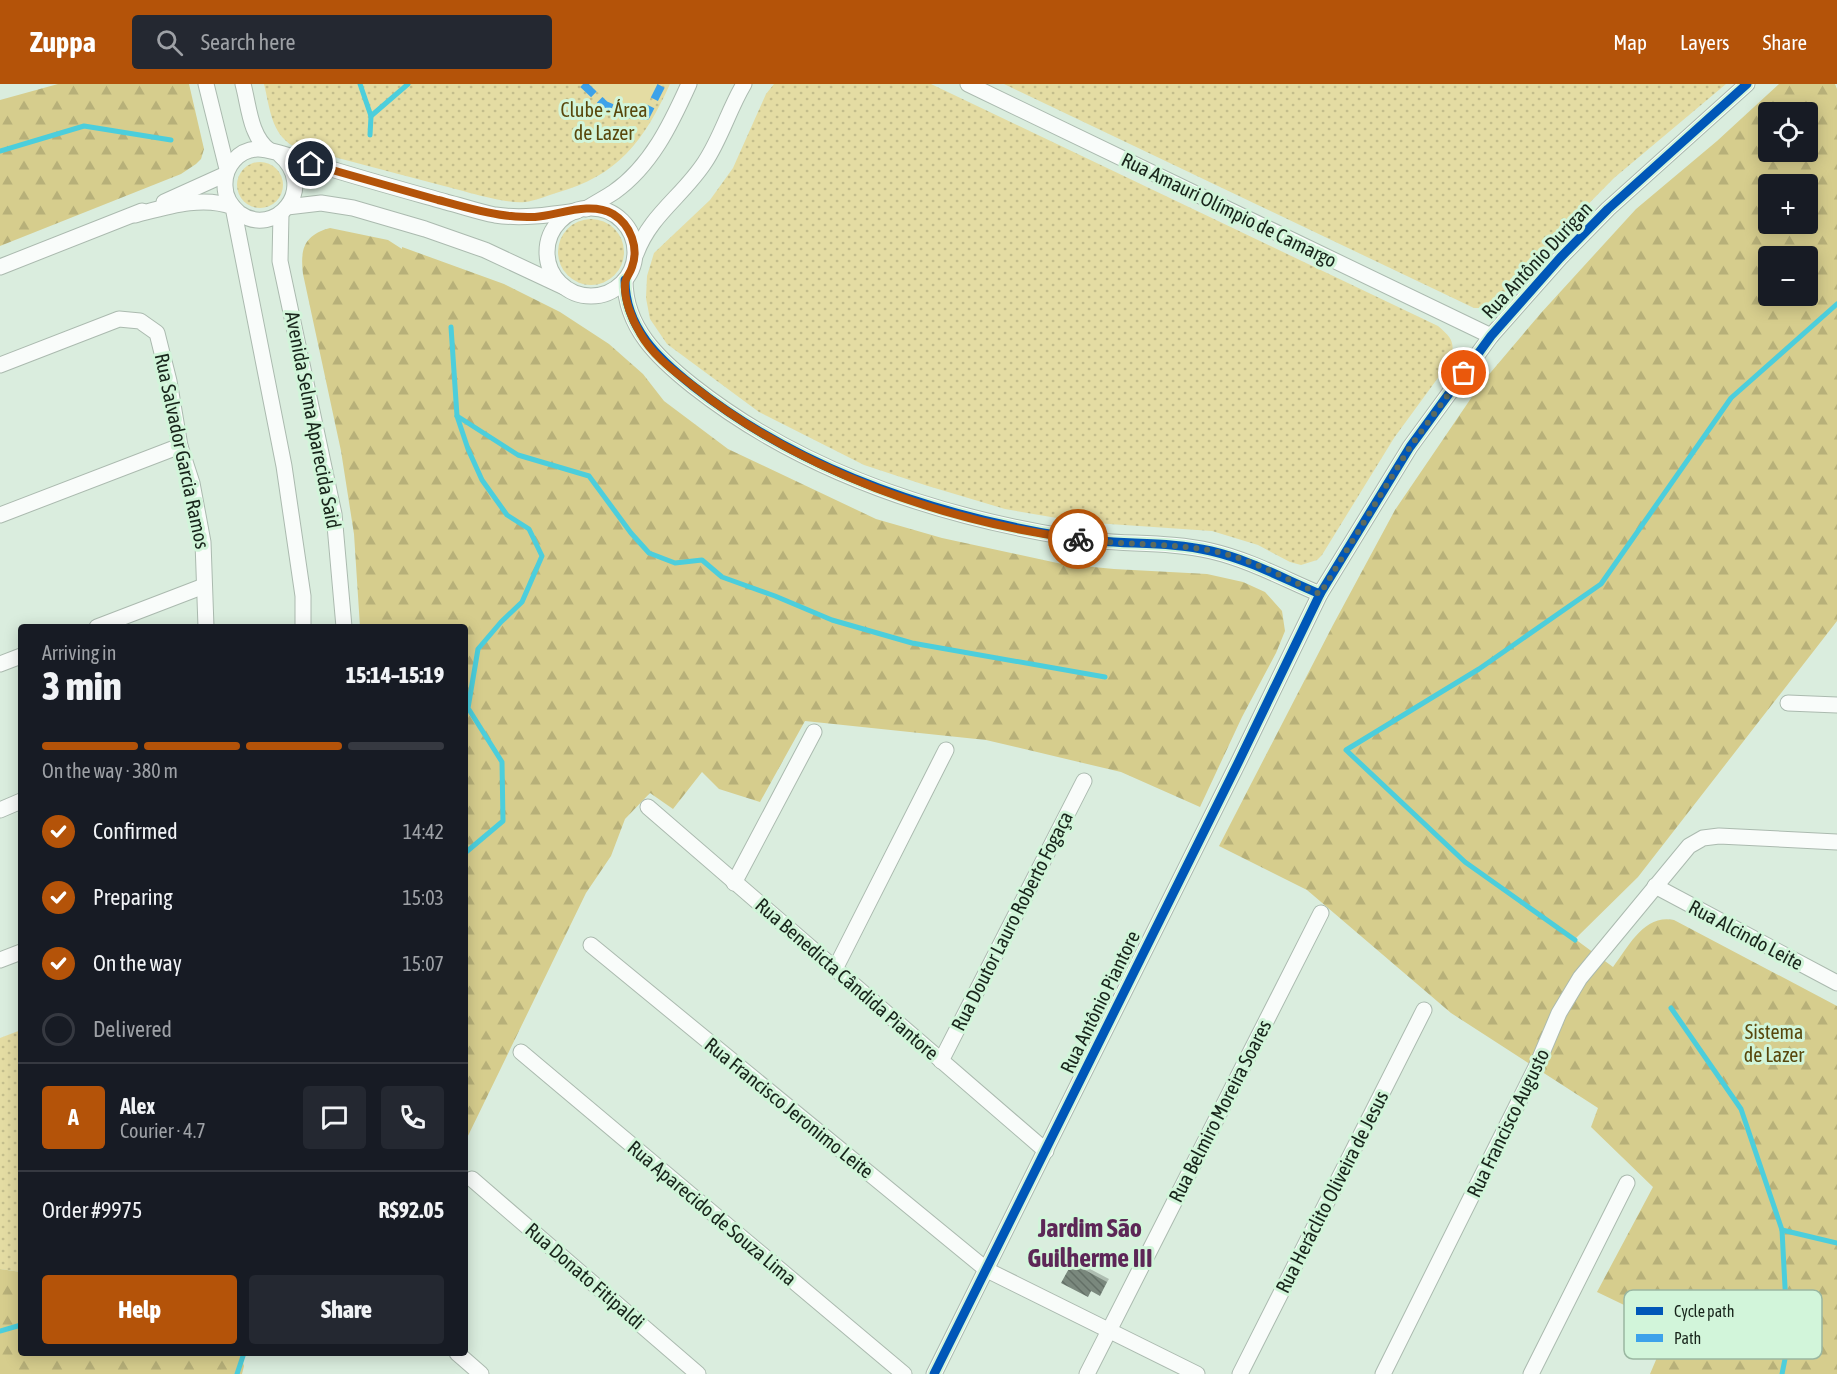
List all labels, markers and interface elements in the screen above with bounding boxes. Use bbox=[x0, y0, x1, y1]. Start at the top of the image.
search box bbox=[132, 15, 552, 69]
text: Zuppa bbox=[30, 26, 96, 58]
icon: search bbox=[153, 26, 186, 59]
text: Search here bbox=[201, 29, 296, 55]
text: Map bbox=[1613, 30, 1647, 54]
text: Layers bbox=[1680, 30, 1730, 54]
text: Share bbox=[1763, 30, 1807, 54]
park label: Clube - Área de Lazer bbox=[560, 98, 648, 144]
map controls bbox=[1758, 102, 1818, 306]
button: locate bbox=[1758, 102, 1818, 162]
pin bbox=[285, 138, 336, 189]
icon: home bbox=[294, 147, 327, 180]
street label: Rua Amauri Olímpio de Camargo bbox=[1118, 147, 1341, 272]
button: + bbox=[1758, 174, 1818, 234]
street label: Rua Antônio Durigan bbox=[1477, 197, 1597, 323]
button: − bbox=[1758, 246, 1818, 306]
street label: Avenida Selma Aparecida Said bbox=[281, 309, 346, 530]
pin bbox=[1438, 347, 1489, 398]
street label: Rua Salvador Garcia Ramos bbox=[151, 351, 214, 551]
icon: bag bbox=[1447, 356, 1480, 389]
courier bbox=[1048, 509, 1108, 569]
icon: bike bbox=[1062, 523, 1095, 556]
text: Arriving in bbox=[42, 641, 116, 664]
text: 15:14–15:19 bbox=[346, 662, 444, 688]
text: 3 min bbox=[42, 664, 122, 708]
text: On the way · 380 m bbox=[42, 759, 178, 782]
street label: Rua Doutor Lauro Roberto Fogaça bbox=[946, 807, 1077, 1034]
icon: check bbox=[42, 815, 75, 848]
text: Confirmed bbox=[93, 818, 178, 844]
text: 14:42 bbox=[403, 820, 444, 843]
icon: check bbox=[42, 881, 75, 914]
text: Preparing bbox=[93, 884, 173, 910]
text: 15:03 bbox=[402, 886, 444, 909]
street label: Rua Benedicta Cândida Piantore bbox=[751, 893, 943, 1064]
street label: Rua Alcindo Leite bbox=[1685, 895, 1807, 974]
street label: Rua Antônio Piantore bbox=[1055, 927, 1144, 1077]
icon: check bbox=[42, 947, 75, 980]
text: On the way bbox=[93, 950, 182, 976]
text: 15:07 bbox=[402, 952, 444, 975]
text: Delivered bbox=[93, 1016, 172, 1042]
street label: Rua Belmiro Moreira Soares bbox=[1164, 1016, 1276, 1206]
park label: Sistema de Lazer bbox=[1744, 1020, 1805, 1066]
street label: Rua Francisco Jeronimo Leite bbox=[700, 1033, 878, 1183]
street label: Rua Francisco Augusto bbox=[1462, 1045, 1553, 1201]
button: chat bbox=[303, 1086, 366, 1149]
button: phone bbox=[381, 1086, 444, 1149]
street label: Rua Heráclito Oliveira de Jesus bbox=[1271, 1087, 1393, 1297]
text: Alex bbox=[120, 1093, 155, 1119]
text: A bbox=[68, 1104, 79, 1130]
text: Courier · 4.7 bbox=[120, 1119, 206, 1142]
street label: Rua Aparecido de Souza Lima bbox=[623, 1135, 801, 1290]
text: Order #9975 bbox=[42, 1197, 142, 1223]
text: R$92.05 bbox=[378, 1197, 444, 1223]
district label: Jardim São Guilherme III bbox=[1027, 1213, 1153, 1273]
street label: Rua Donato Fitipaldi bbox=[521, 1218, 649, 1334]
button: Help bbox=[42, 1275, 237, 1344]
button: Share bbox=[249, 1275, 444, 1344]
legend bbox=[1624, 1290, 1822, 1359]
text: Cycle path bbox=[1674, 1302, 1734, 1321]
text: Path bbox=[1674, 1329, 1701, 1347]

